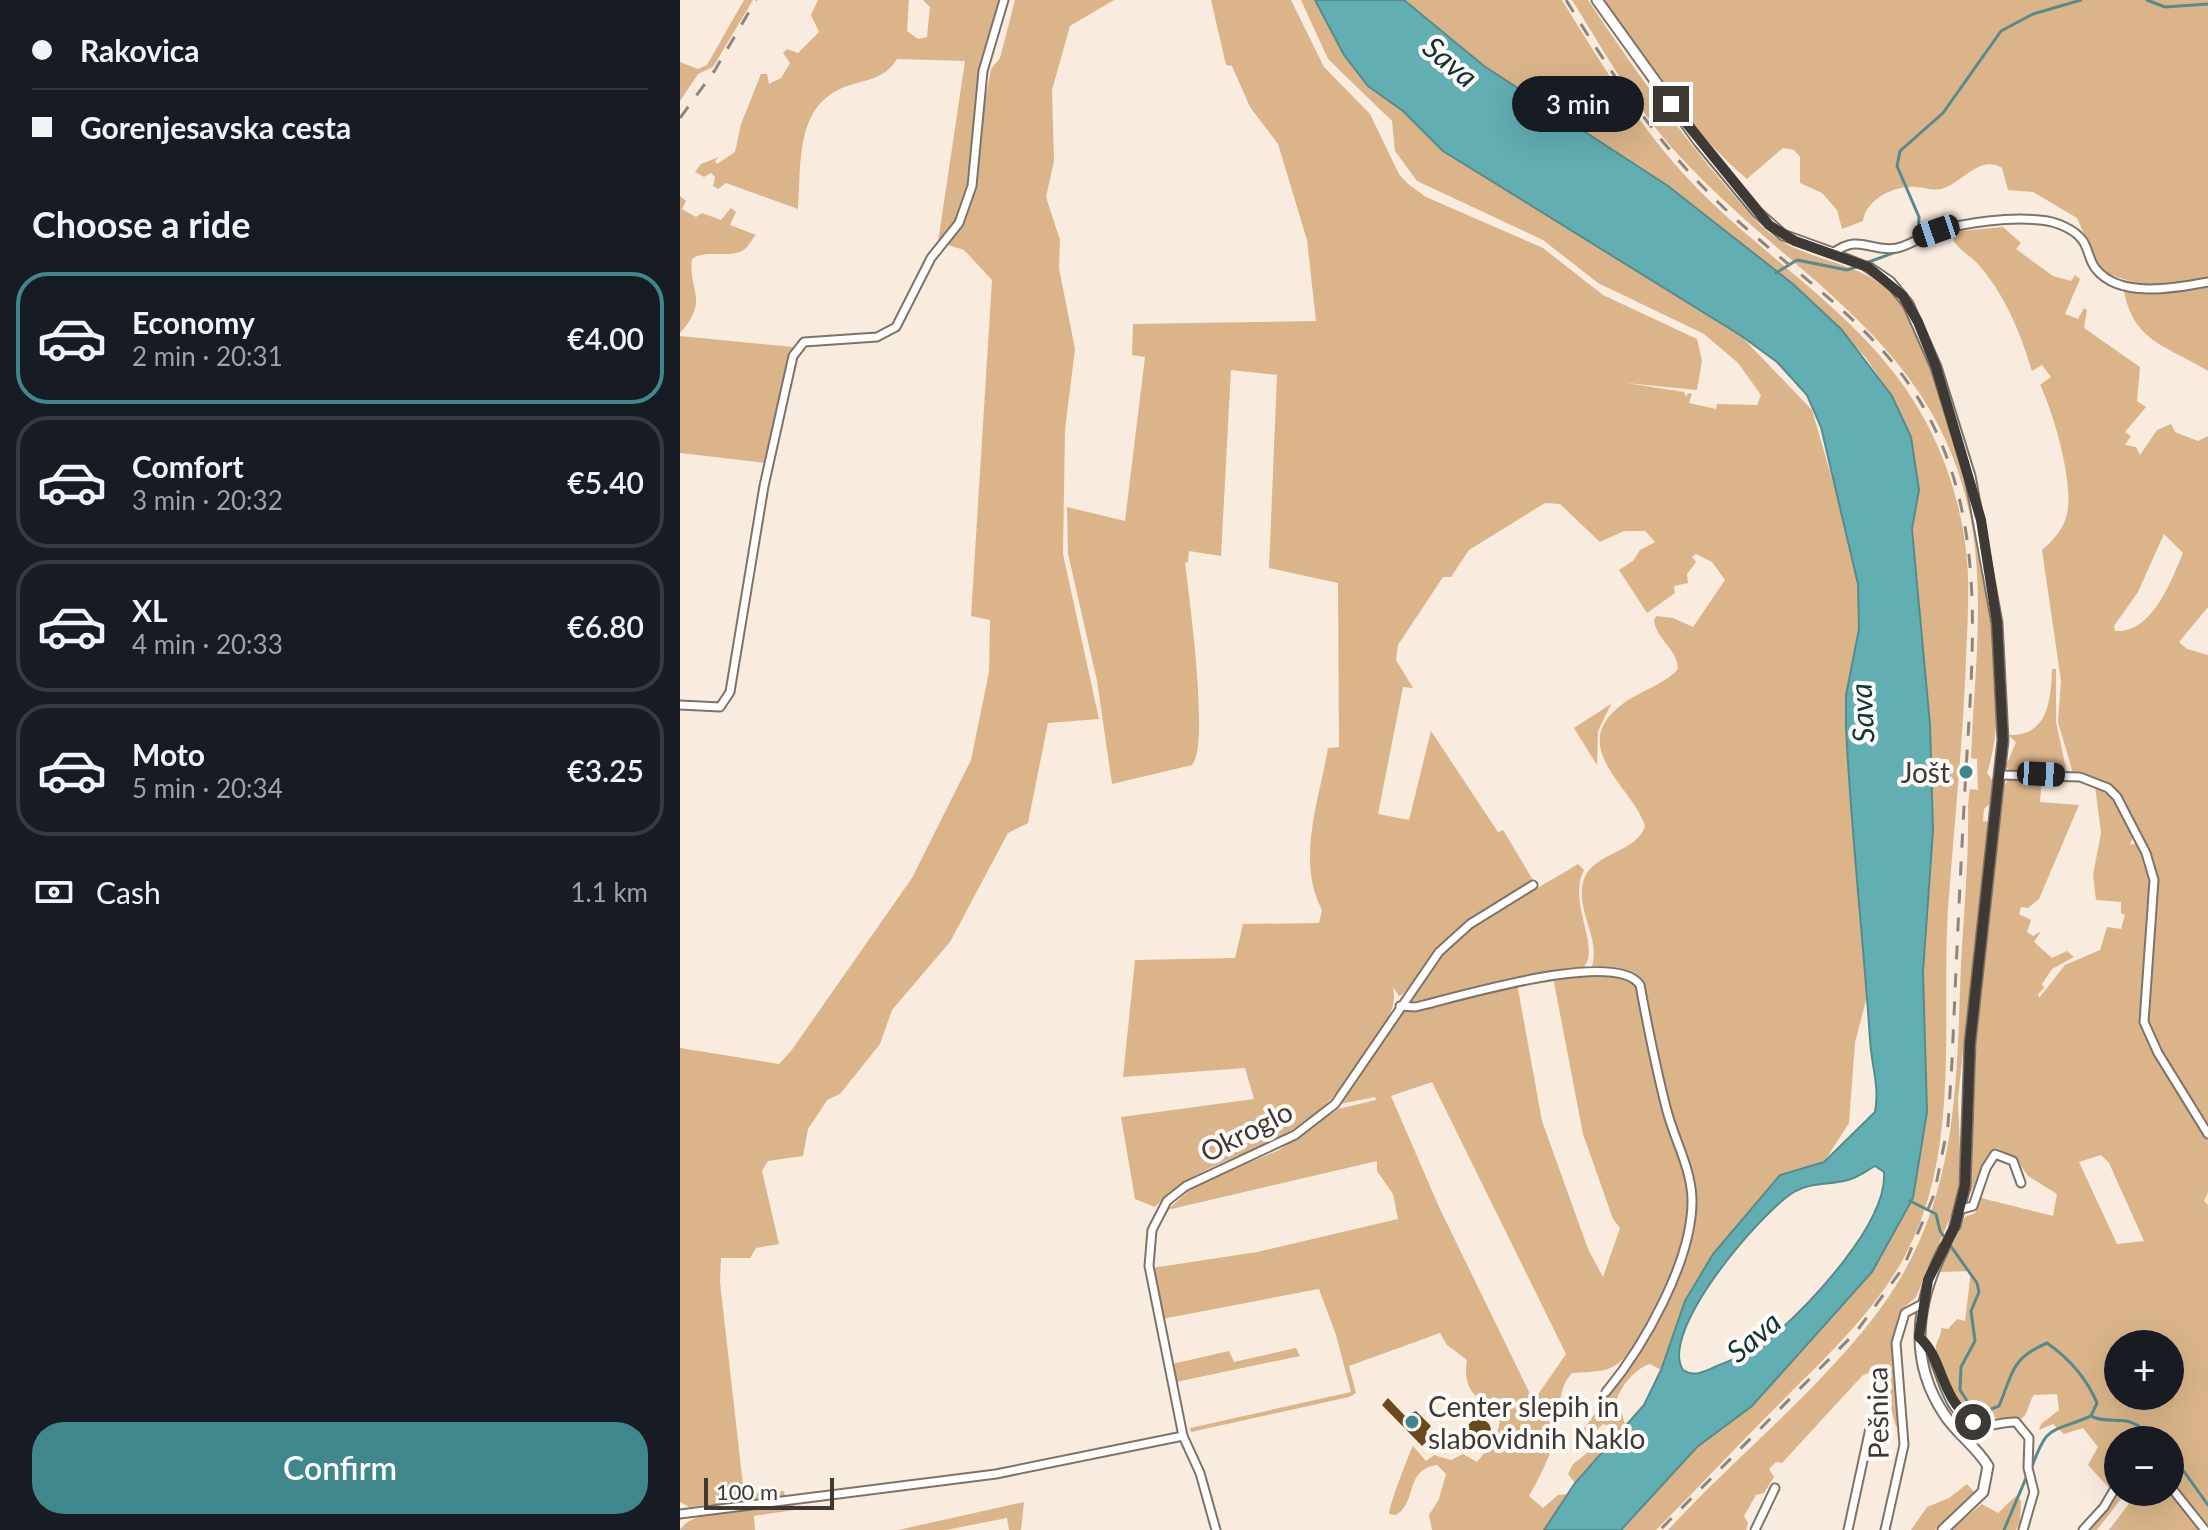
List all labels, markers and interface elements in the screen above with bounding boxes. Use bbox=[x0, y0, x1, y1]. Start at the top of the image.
water label: Sava bbox=[1417, 28, 1485, 94]
text: Rakovica bbox=[80, 32, 199, 68]
callout: 3 min bbox=[1511, 76, 1643, 132]
route end bbox=[1653, 86, 1689, 122]
text: 3 min bbox=[1546, 88, 1610, 120]
text: Gorenjesavska cesta bbox=[80, 109, 351, 145]
text: Choose a ride bbox=[32, 202, 251, 246]
car bbox=[1909, 212, 1963, 250]
icon: car bbox=[36, 302, 108, 374]
text: Economy bbox=[132, 304, 255, 340]
text: €4.00 bbox=[567, 320, 644, 356]
text: 2 min · 20:31 bbox=[132, 340, 283, 372]
icon: car bbox=[36, 446, 108, 518]
text: Comfort bbox=[132, 448, 244, 484]
text: €5.40 bbox=[567, 464, 644, 500]
text: 3 min · 20:32 bbox=[132, 484, 283, 516]
icon: car bbox=[36, 590, 108, 662]
text: XL bbox=[132, 592, 168, 628]
text: €6.80 bbox=[567, 608, 644, 644]
text: 4 min · 20:33 bbox=[132, 628, 283, 660]
water label: Sava bbox=[1841, 682, 1881, 744]
icon: car bbox=[36, 734, 108, 806]
text: Moto bbox=[132, 736, 205, 772]
text: €3.25 bbox=[567, 752, 644, 788]
place label: Jošt bbox=[1901, 755, 1950, 789]
car bbox=[2016, 761, 2066, 787]
marker: Jošt bbox=[1957, 763, 1975, 781]
text: 5 min · 20:34 bbox=[132, 772, 283, 804]
icon: cash bbox=[32, 870, 76, 914]
text: Cash bbox=[96, 874, 161, 910]
text: 1.1 km bbox=[570, 876, 648, 908]
street label: Okroglo bbox=[1194, 1093, 1298, 1169]
water label: Sava bbox=[1719, 1303, 1787, 1369]
map controls bbox=[2104, 1330, 2184, 1506]
button: + bbox=[2104, 1330, 2184, 1410]
street label: Pešnica bbox=[1859, 1366, 1895, 1460]
place label: Center slepih in slabovidnih Naklo bbox=[1428, 1389, 1645, 1455]
route start bbox=[1955, 1404, 1991, 1440]
marker: Center slepih in slabovidnih Naklo bbox=[1403, 1413, 1421, 1431]
button: Confirm bbox=[32, 1422, 648, 1514]
button: − bbox=[2104, 1426, 2184, 1506]
scale bar bbox=[704, 1474, 834, 1510]
text: 100 m bbox=[716, 1478, 778, 1505]

